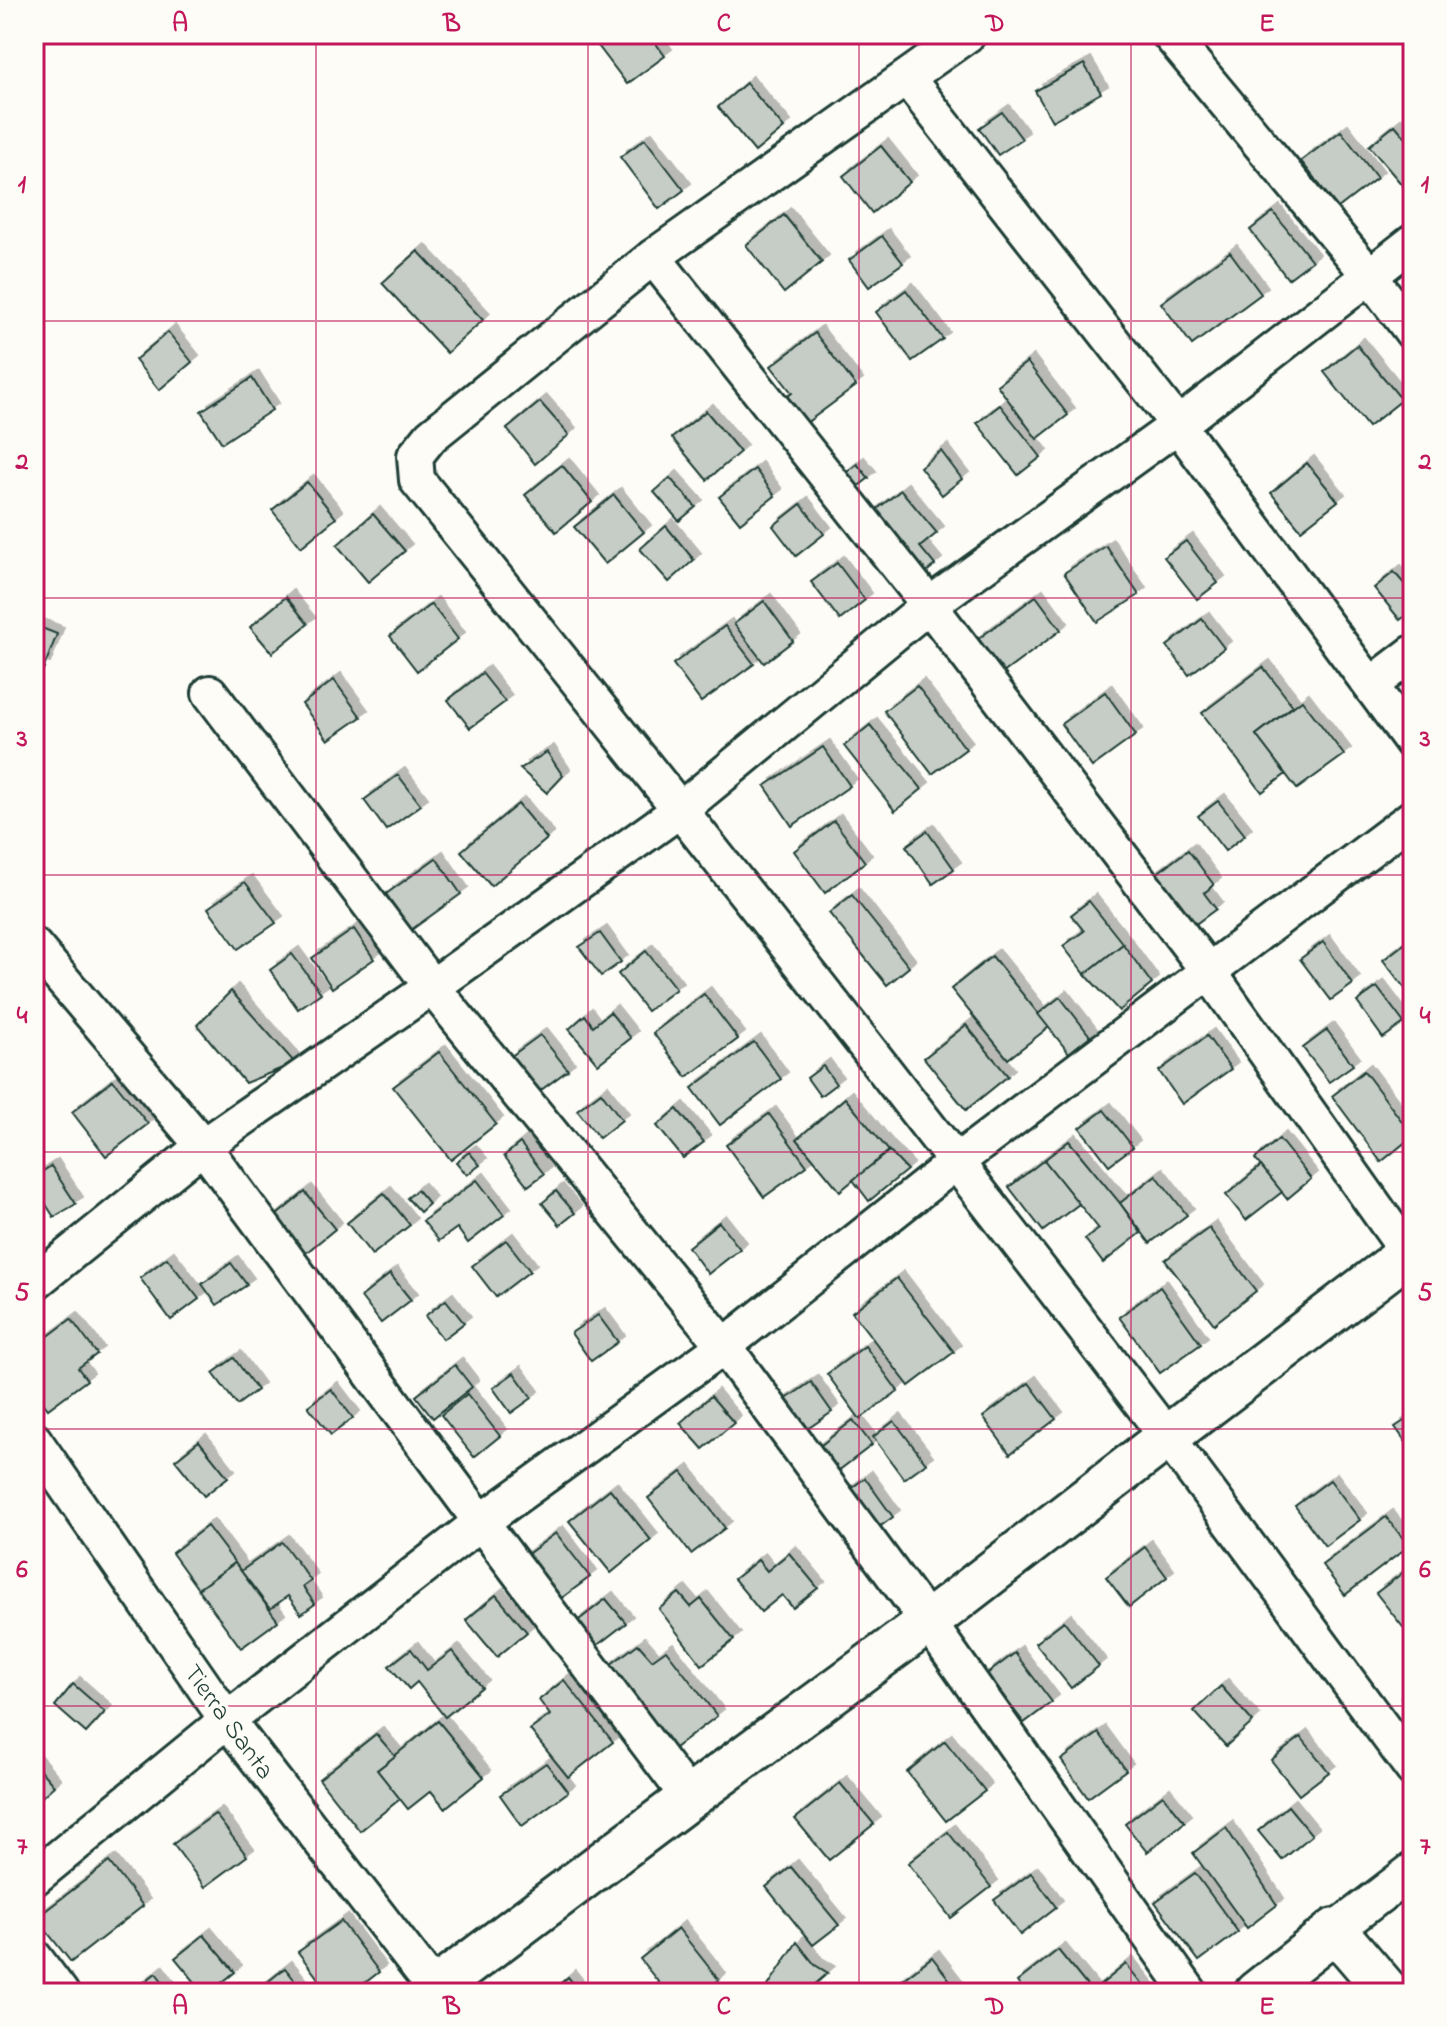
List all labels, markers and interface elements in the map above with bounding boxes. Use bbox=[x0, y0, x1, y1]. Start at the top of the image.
text: A bbox=[172, 6, 188, 44]
text: B bbox=[442, 6, 461, 44]
text: C bbox=[717, 6, 731, 44]
text: D bbox=[984, 6, 1005, 44]
text: E bbox=[1259, 6, 1275, 44]
text: 1 bbox=[18, 167, 27, 205]
text: 1 bbox=[1421, 167, 1430, 205]
text: 2 bbox=[15, 444, 29, 482]
text: 2 bbox=[1418, 444, 1432, 482]
text: 3 bbox=[16, 721, 28, 759]
text: 3 bbox=[1419, 721, 1431, 759]
text: 4 bbox=[17, 998, 28, 1036]
text: 4 bbox=[1420, 998, 1431, 1036]
text: 5 bbox=[15, 1275, 30, 1313]
text: 5 bbox=[1418, 1275, 1433, 1313]
text: 6 bbox=[16, 1552, 28, 1590]
text: 6 bbox=[1419, 1552, 1431, 1590]
street label: Tierra Santa bbox=[173, 1657, 282, 1788]
text: 7 bbox=[17, 1829, 28, 1867]
text: 7 bbox=[1420, 1829, 1431, 1867]
text: A bbox=[172, 1989, 188, 2027]
text: B bbox=[442, 1989, 461, 2027]
text: C bbox=[717, 1989, 731, 2027]
text: D bbox=[984, 1989, 1005, 2027]
text: E bbox=[1259, 1989, 1275, 2027]

